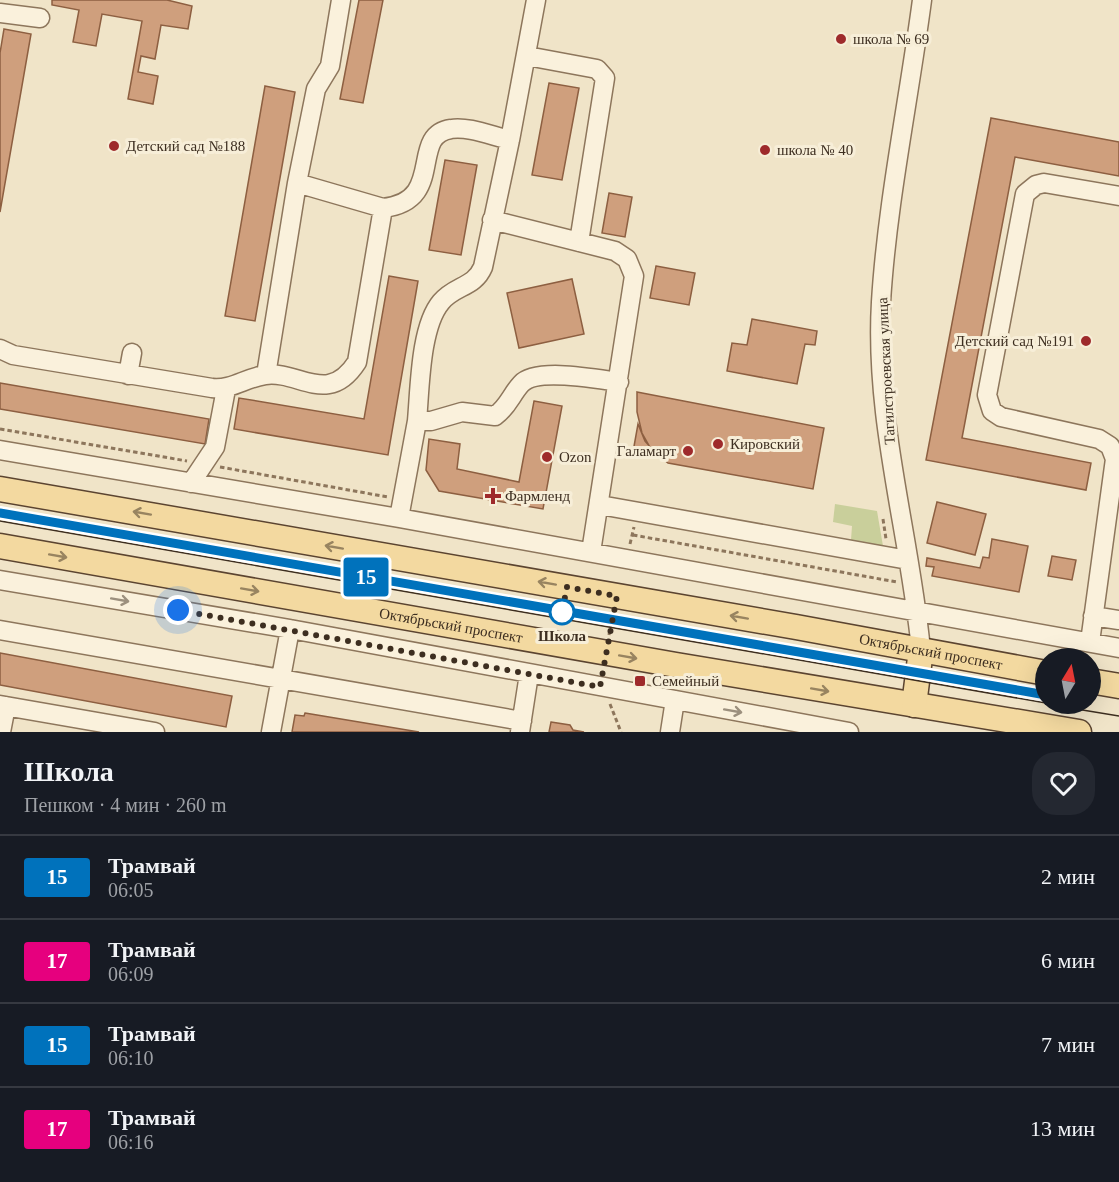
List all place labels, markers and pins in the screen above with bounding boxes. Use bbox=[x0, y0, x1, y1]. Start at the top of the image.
place label: школа № 69 bbox=[853, 31, 929, 47]
marker: школа № 69 bbox=[834, 32, 848, 46]
place label: Детский сад №188 bbox=[126, 138, 245, 154]
marker: Детский сад №188 bbox=[107, 139, 121, 153]
place label: школа № 40 bbox=[777, 142, 853, 158]
marker: школа № 40 bbox=[758, 143, 772, 157]
place label: Детский сад №191 bbox=[955, 333, 1074, 349]
marker: Детский сад №191 bbox=[1079, 334, 1093, 348]
place label: Кировский bbox=[730, 436, 800, 452]
marker: Кировский bbox=[711, 437, 725, 451]
place label: Галамарт bbox=[617, 443, 676, 459]
marker: Галамарт bbox=[681, 444, 695, 458]
place label: Ozon bbox=[559, 449, 592, 465]
marker: Ozon bbox=[540, 450, 554, 464]
place label: Фармленд bbox=[505, 488, 570, 504]
marker: Фармленд bbox=[486, 489, 500, 503]
marker: Школа bbox=[549, 599, 575, 625]
place label: Школа bbox=[538, 628, 587, 644]
place label: Семейный bbox=[652, 673, 719, 689]
marker: Семейный bbox=[633, 674, 647, 688]

